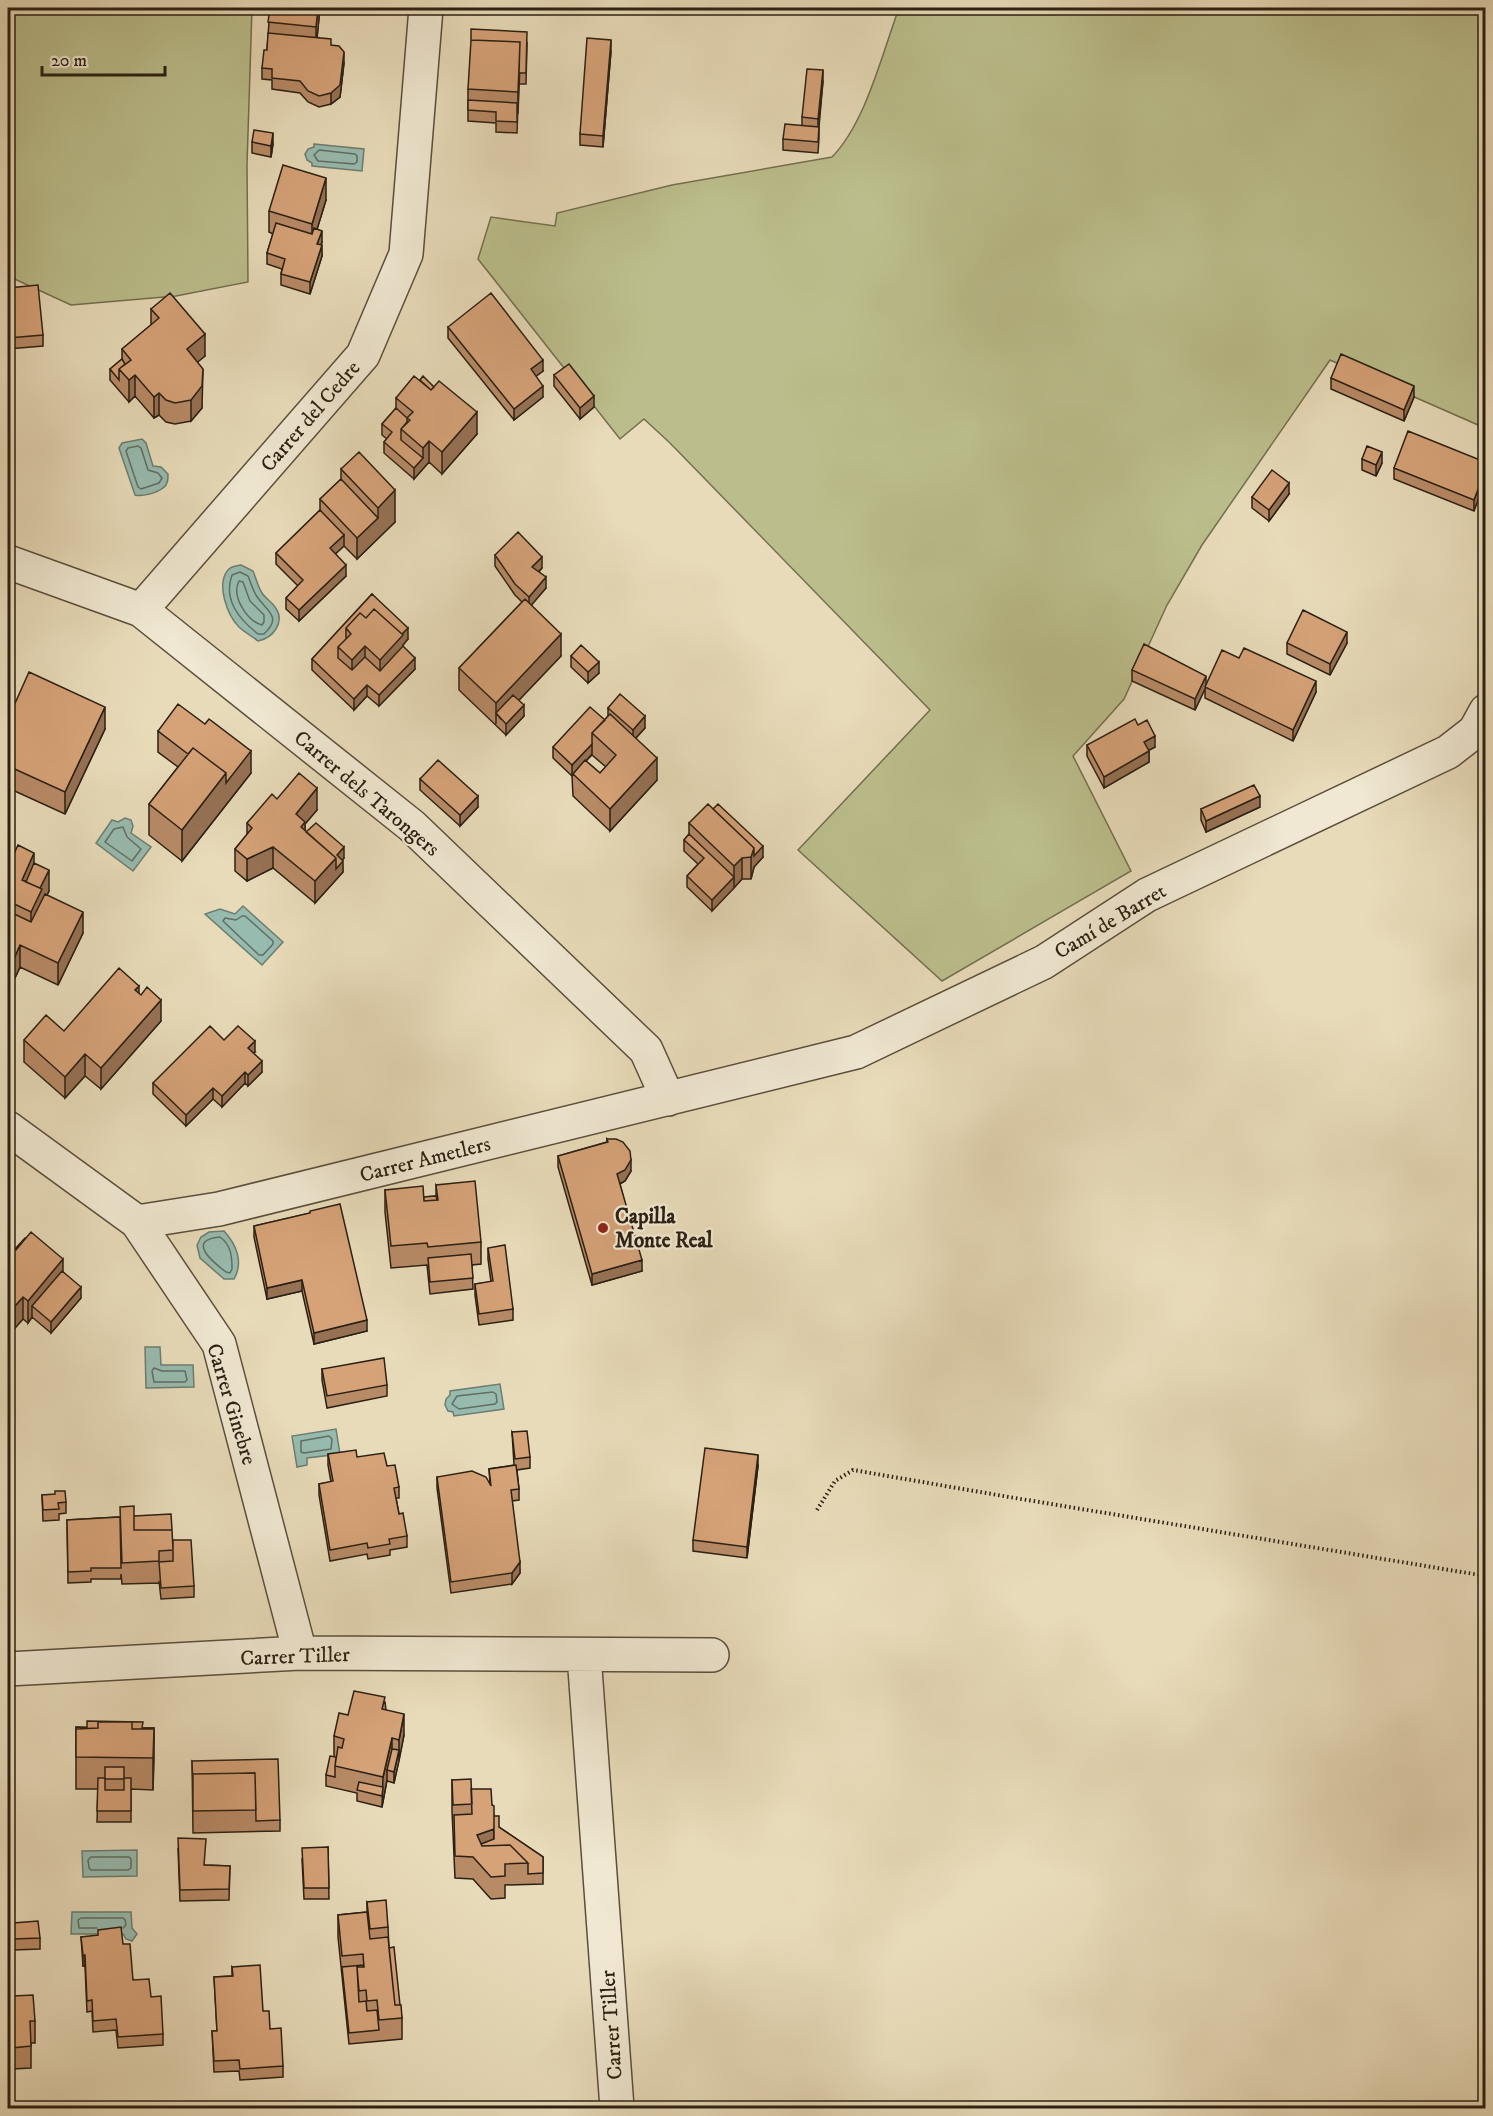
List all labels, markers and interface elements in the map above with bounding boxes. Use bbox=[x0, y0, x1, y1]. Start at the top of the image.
scale bar bbox=[42, 39, 165, 77]
text: 20 m bbox=[51, 50, 87, 72]
street label: Carrer del Cedre bbox=[255, 355, 366, 478]
street label: Carrer dels Tarongers bbox=[288, 725, 445, 862]
street label: Camí de Barret bbox=[1050, 878, 1171, 965]
street label: Carrer Ametlers bbox=[357, 1131, 493, 1189]
place label: Capilla Monte Real bbox=[615, 1204, 713, 1254]
marker: Capilla Monte Real bbox=[596, 1221, 610, 1235]
street label: Carrer Ginebre bbox=[200, 1340, 262, 1468]
street label: Carrer Tiller bbox=[240, 1642, 351, 1672]
street label: Carrer Tiller bbox=[595, 1969, 629, 2081]

